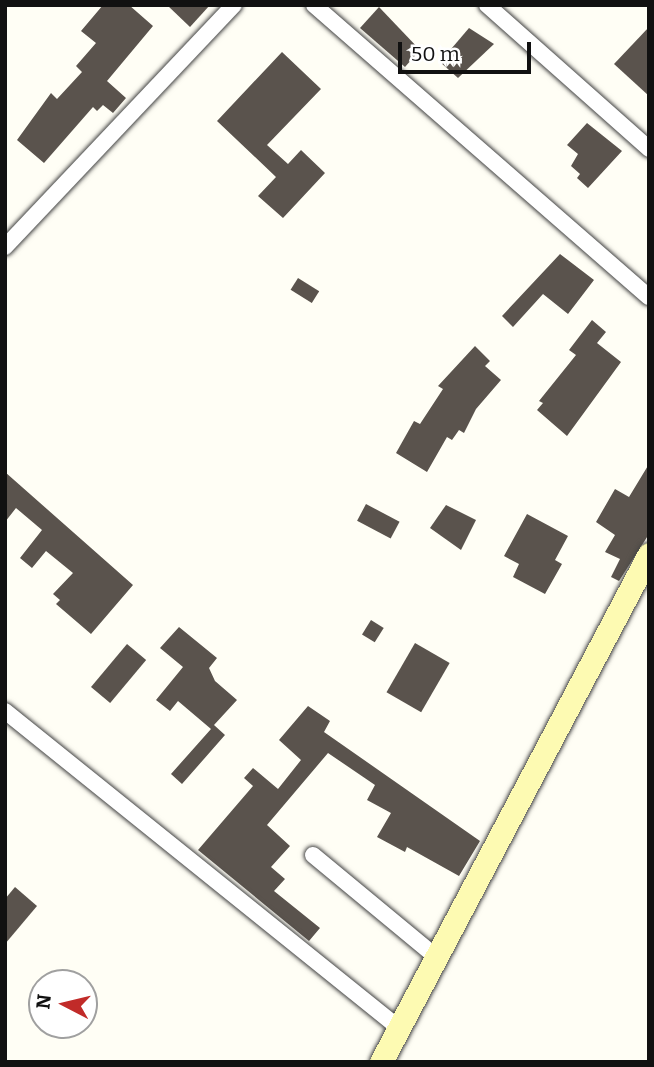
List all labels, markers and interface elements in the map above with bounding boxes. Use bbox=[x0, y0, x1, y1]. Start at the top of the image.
scale bar bbox=[402, 28, 535, 72]
text: 50 m bbox=[411, 41, 460, 67]
north arrow bbox=[28, 969, 98, 1039]
text: N bbox=[31, 993, 56, 1010]

